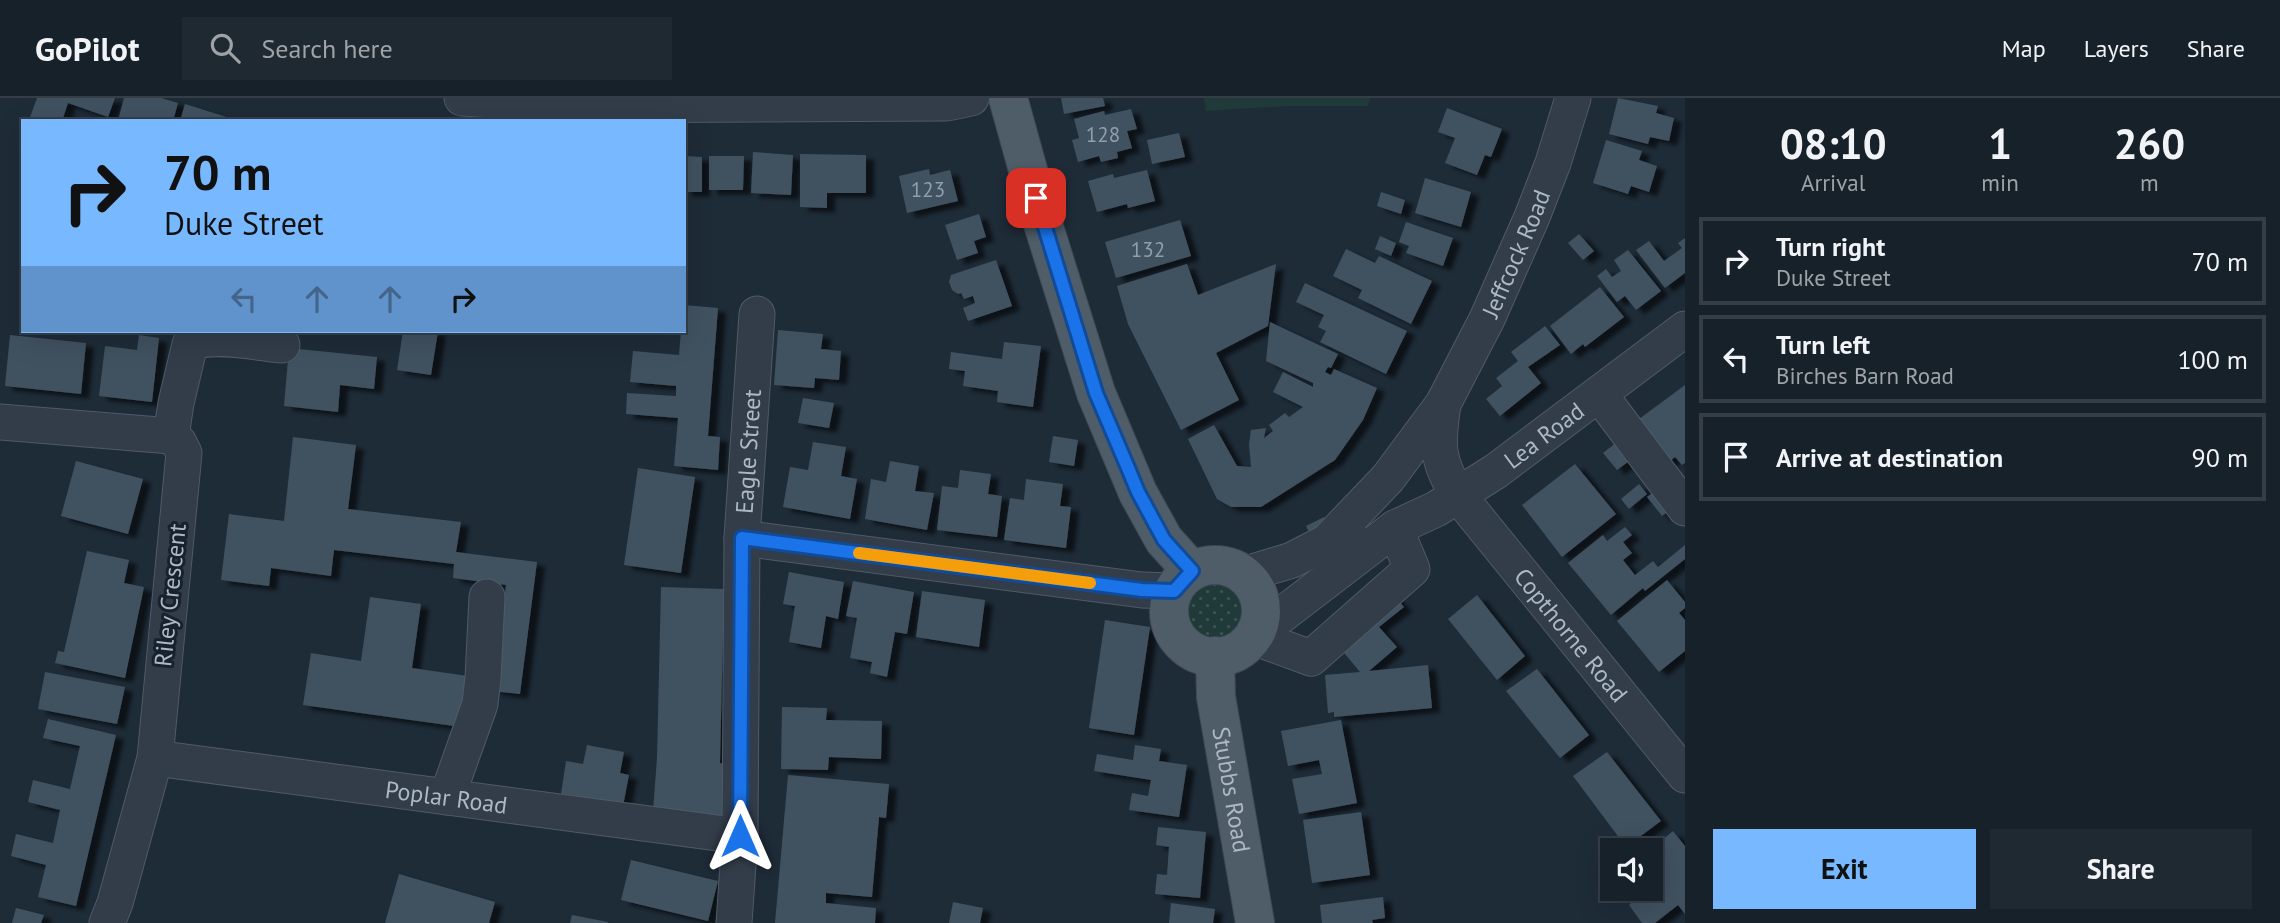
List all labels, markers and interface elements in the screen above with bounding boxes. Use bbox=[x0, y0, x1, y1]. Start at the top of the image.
search box bbox=[182, 17, 672, 80]
text: GoPilot bbox=[35, 27, 140, 70]
icon: search bbox=[206, 29, 244, 67]
text: Search here bbox=[262, 32, 393, 65]
text: Map bbox=[2002, 33, 2046, 64]
text: Layers bbox=[2084, 33, 2149, 64]
text: Share bbox=[2187, 33, 2245, 64]
text: 08:10 bbox=[1780, 116, 1886, 171]
text: 1 bbox=[1988, 116, 2012, 171]
text: 260 bbox=[2114, 116, 2185, 171]
house number: 128 bbox=[1086, 121, 1120, 148]
text: 70 m bbox=[164, 140, 271, 204]
icon: right bbox=[49, 147, 140, 238]
pin bbox=[1006, 168, 1066, 228]
text: Arrival bbox=[1801, 168, 1865, 197]
text: min bbox=[1981, 168, 2019, 197]
text: m bbox=[2140, 168, 2159, 197]
house number: 123 bbox=[911, 176, 945, 203]
icon: arrive bbox=[1017, 179, 1055, 217]
street label: Jeffcock Road bbox=[1474, 185, 1557, 323]
text: Duke Street bbox=[164, 202, 324, 244]
text: Turn right bbox=[1776, 230, 1885, 263]
house number: 132 bbox=[1131, 236, 1165, 263]
icon: right bbox=[1717, 242, 1755, 280]
text: 70 m bbox=[2192, 245, 2248, 278]
text: Duke Street bbox=[1776, 263, 1891, 292]
icon: left bbox=[225, 280, 263, 318]
icon: ahead bbox=[298, 280, 336, 318]
icon: ahead bbox=[371, 280, 409, 318]
icon: right bbox=[444, 280, 482, 318]
text: Turn left bbox=[1776, 328, 1870, 361]
icon: left bbox=[1717, 340, 1755, 378]
text: 100 m bbox=[2177, 343, 2248, 376]
text: Birches Barn Road bbox=[1776, 361, 1954, 390]
street label: Eagle Street bbox=[728, 388, 767, 515]
street label: Lea Road bbox=[1498, 395, 1590, 475]
icon: arrive bbox=[1717, 438, 1755, 476]
text: Arrive at destination bbox=[1776, 441, 2003, 474]
text: 90 m bbox=[2192, 441, 2248, 474]
street label: Riley Crescent bbox=[147, 522, 193, 668]
street label: Copthorne Road bbox=[1508, 561, 1635, 708]
street label: Stubbs Road bbox=[1206, 724, 1258, 855]
street label: Poplar Road bbox=[384, 773, 509, 820]
position arrow bbox=[703, 799, 777, 873]
button: Exit bbox=[1713, 829, 1976, 909]
button: Share bbox=[1990, 829, 2252, 909]
map controls bbox=[1600, 838, 1663, 901]
button: sound bbox=[1600, 838, 1663, 901]

